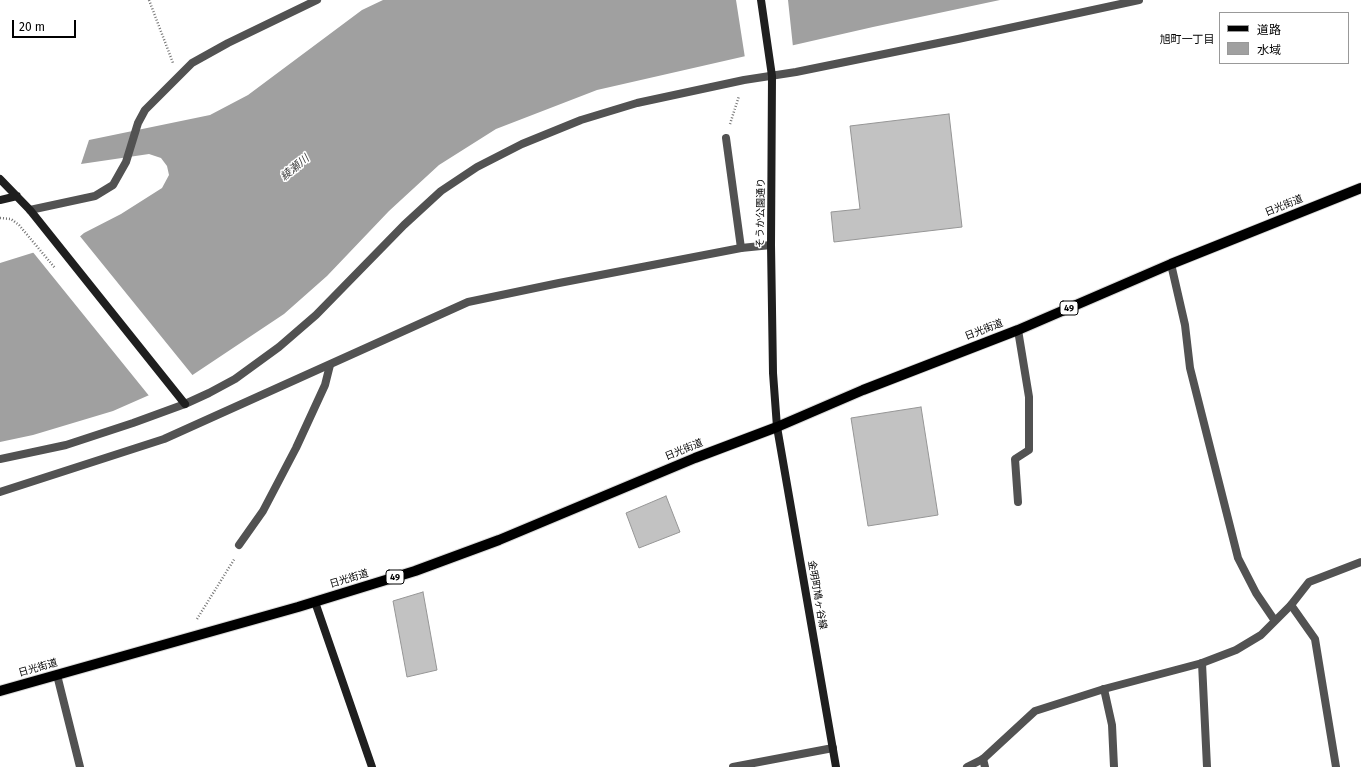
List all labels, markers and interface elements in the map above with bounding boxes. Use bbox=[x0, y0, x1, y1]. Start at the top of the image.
scale bar bbox=[14, 12, 78, 38]
legend bbox=[1219, 12, 1349, 64]
text: 20 m bbox=[19, 20, 45, 34]
text: 道路 bbox=[1257, 23, 1281, 37]
district label: 旭町一丁目 bbox=[1160, 33, 1214, 47]
text: 水域 bbox=[1257, 43, 1281, 57]
water label: 綾瀬川 bbox=[278, 152, 312, 184]
street label: そうか公園通り bbox=[754, 178, 768, 248]
street label: 日光街道 bbox=[1263, 193, 1305, 219]
road number: 49 bbox=[1060, 301, 1078, 315]
street label: 日光街道 bbox=[963, 317, 1005, 343]
street label: 日光街道 bbox=[663, 437, 705, 463]
street label: 金明町鳩ヶ谷線 bbox=[805, 559, 829, 631]
street label: 日光街道 bbox=[328, 567, 370, 591]
road number: 49 bbox=[386, 570, 404, 584]
street label: 日光街道 bbox=[17, 657, 59, 679]

